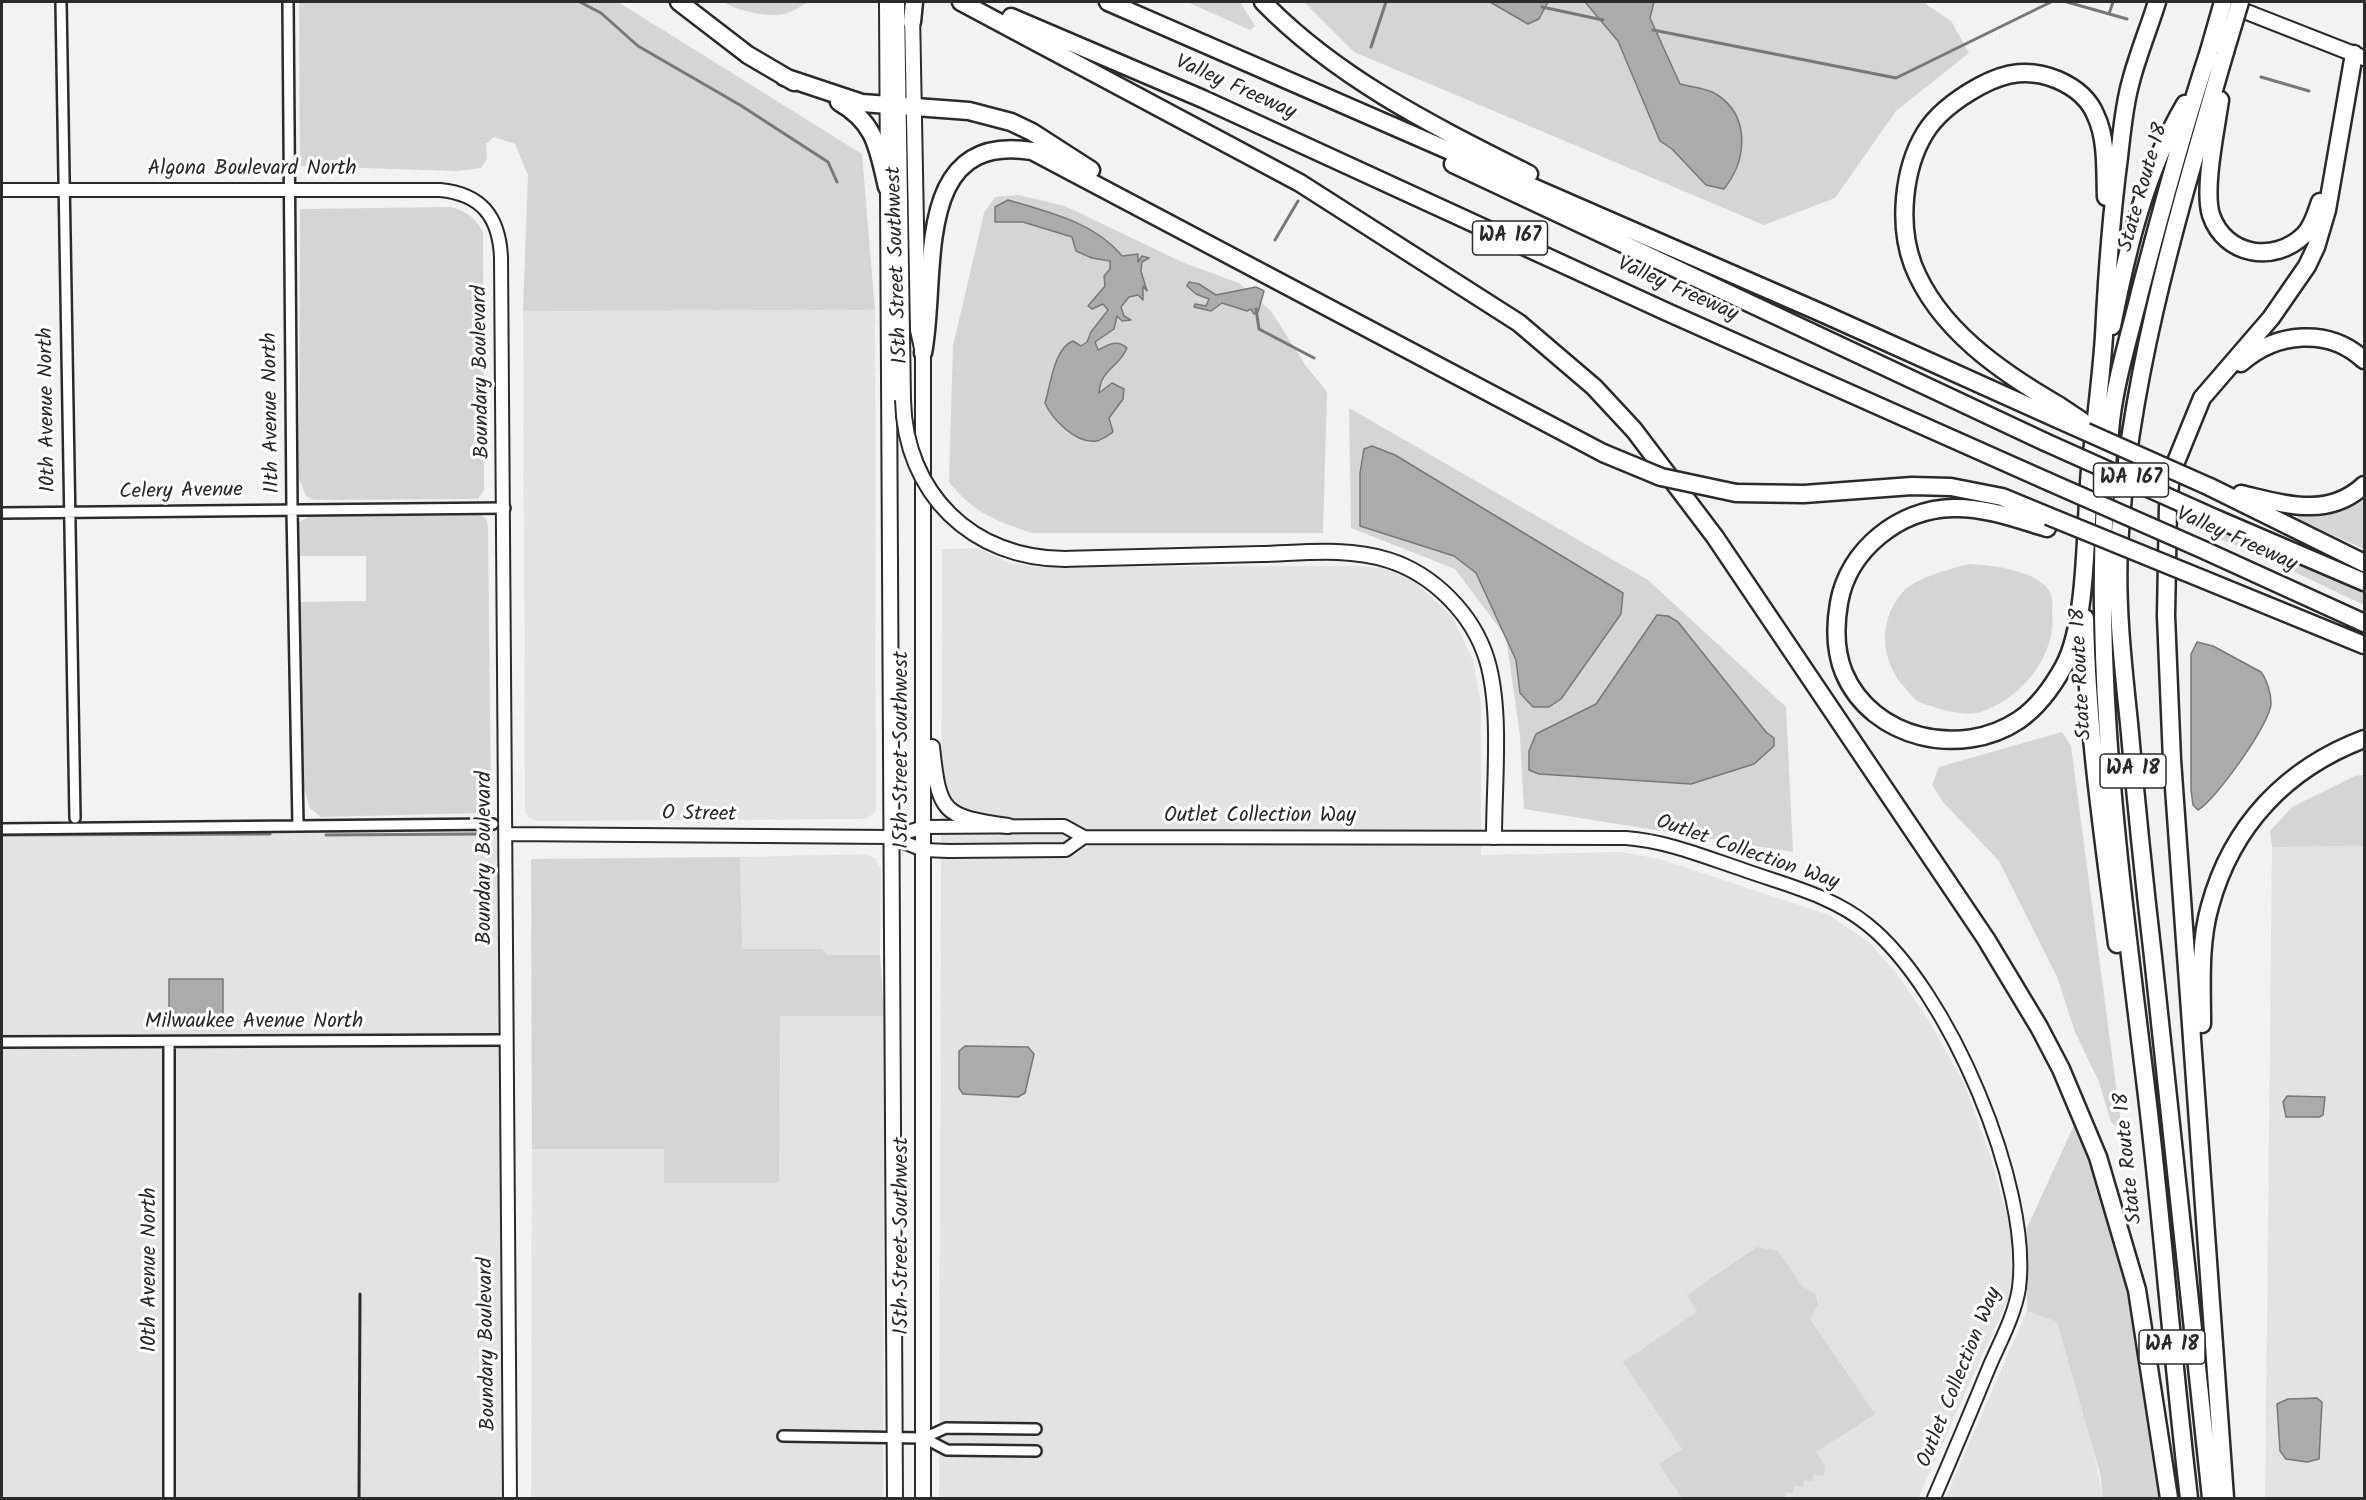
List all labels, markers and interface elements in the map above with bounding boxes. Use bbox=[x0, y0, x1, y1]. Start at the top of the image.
street label: Valley Freeway bbox=[1171, 51, 1299, 127]
street label: State Route 18 bbox=[2115, 121, 2175, 255]
street label: Algona Boulevard North bbox=[147, 157, 357, 183]
street label: 15th Street Southwest bbox=[883, 166, 915, 364]
road number: WA 167 bbox=[1472, 221, 1547, 255]
street label: Valley Freeway bbox=[1613, 253, 1741, 329]
street label: Boundary Boulevard bbox=[469, 285, 497, 459]
street label: 10th Avenue North bbox=[35, 327, 63, 493]
street label: 11th Avenue North bbox=[259, 332, 287, 494]
road number: WA 167 bbox=[2094, 463, 2168, 497]
street label: Celery Avenue bbox=[119, 479, 243, 507]
street label: Valley Freeway bbox=[2172, 503, 2300, 579]
street label: State Route 18 bbox=[2067, 607, 2099, 741]
street label: 15th Street Southwest bbox=[890, 651, 916, 849]
road number: WA 18 bbox=[2100, 754, 2166, 788]
street label: Boundary Boulevard bbox=[473, 771, 499, 945]
street label: O Street bbox=[662, 803, 736, 829]
street label: Outlet Collection Way bbox=[1164, 804, 1356, 830]
street label: Outlet Collection Way bbox=[1652, 811, 1842, 897]
street label: Milwaukee Avenue North bbox=[145, 1010, 363, 1036]
street label: State Route 18 bbox=[2111, 1091, 2149, 1225]
street label: 15th Street Southwest bbox=[890, 1137, 916, 1335]
street label: 10th Avenue North bbox=[138, 1187, 164, 1353]
street label: Boundary Boulevard bbox=[475, 1257, 503, 1431]
street label: Outlet Collection Way bbox=[1913, 1284, 2009, 1472]
road number: WA 18 bbox=[2139, 1330, 2205, 1364]

